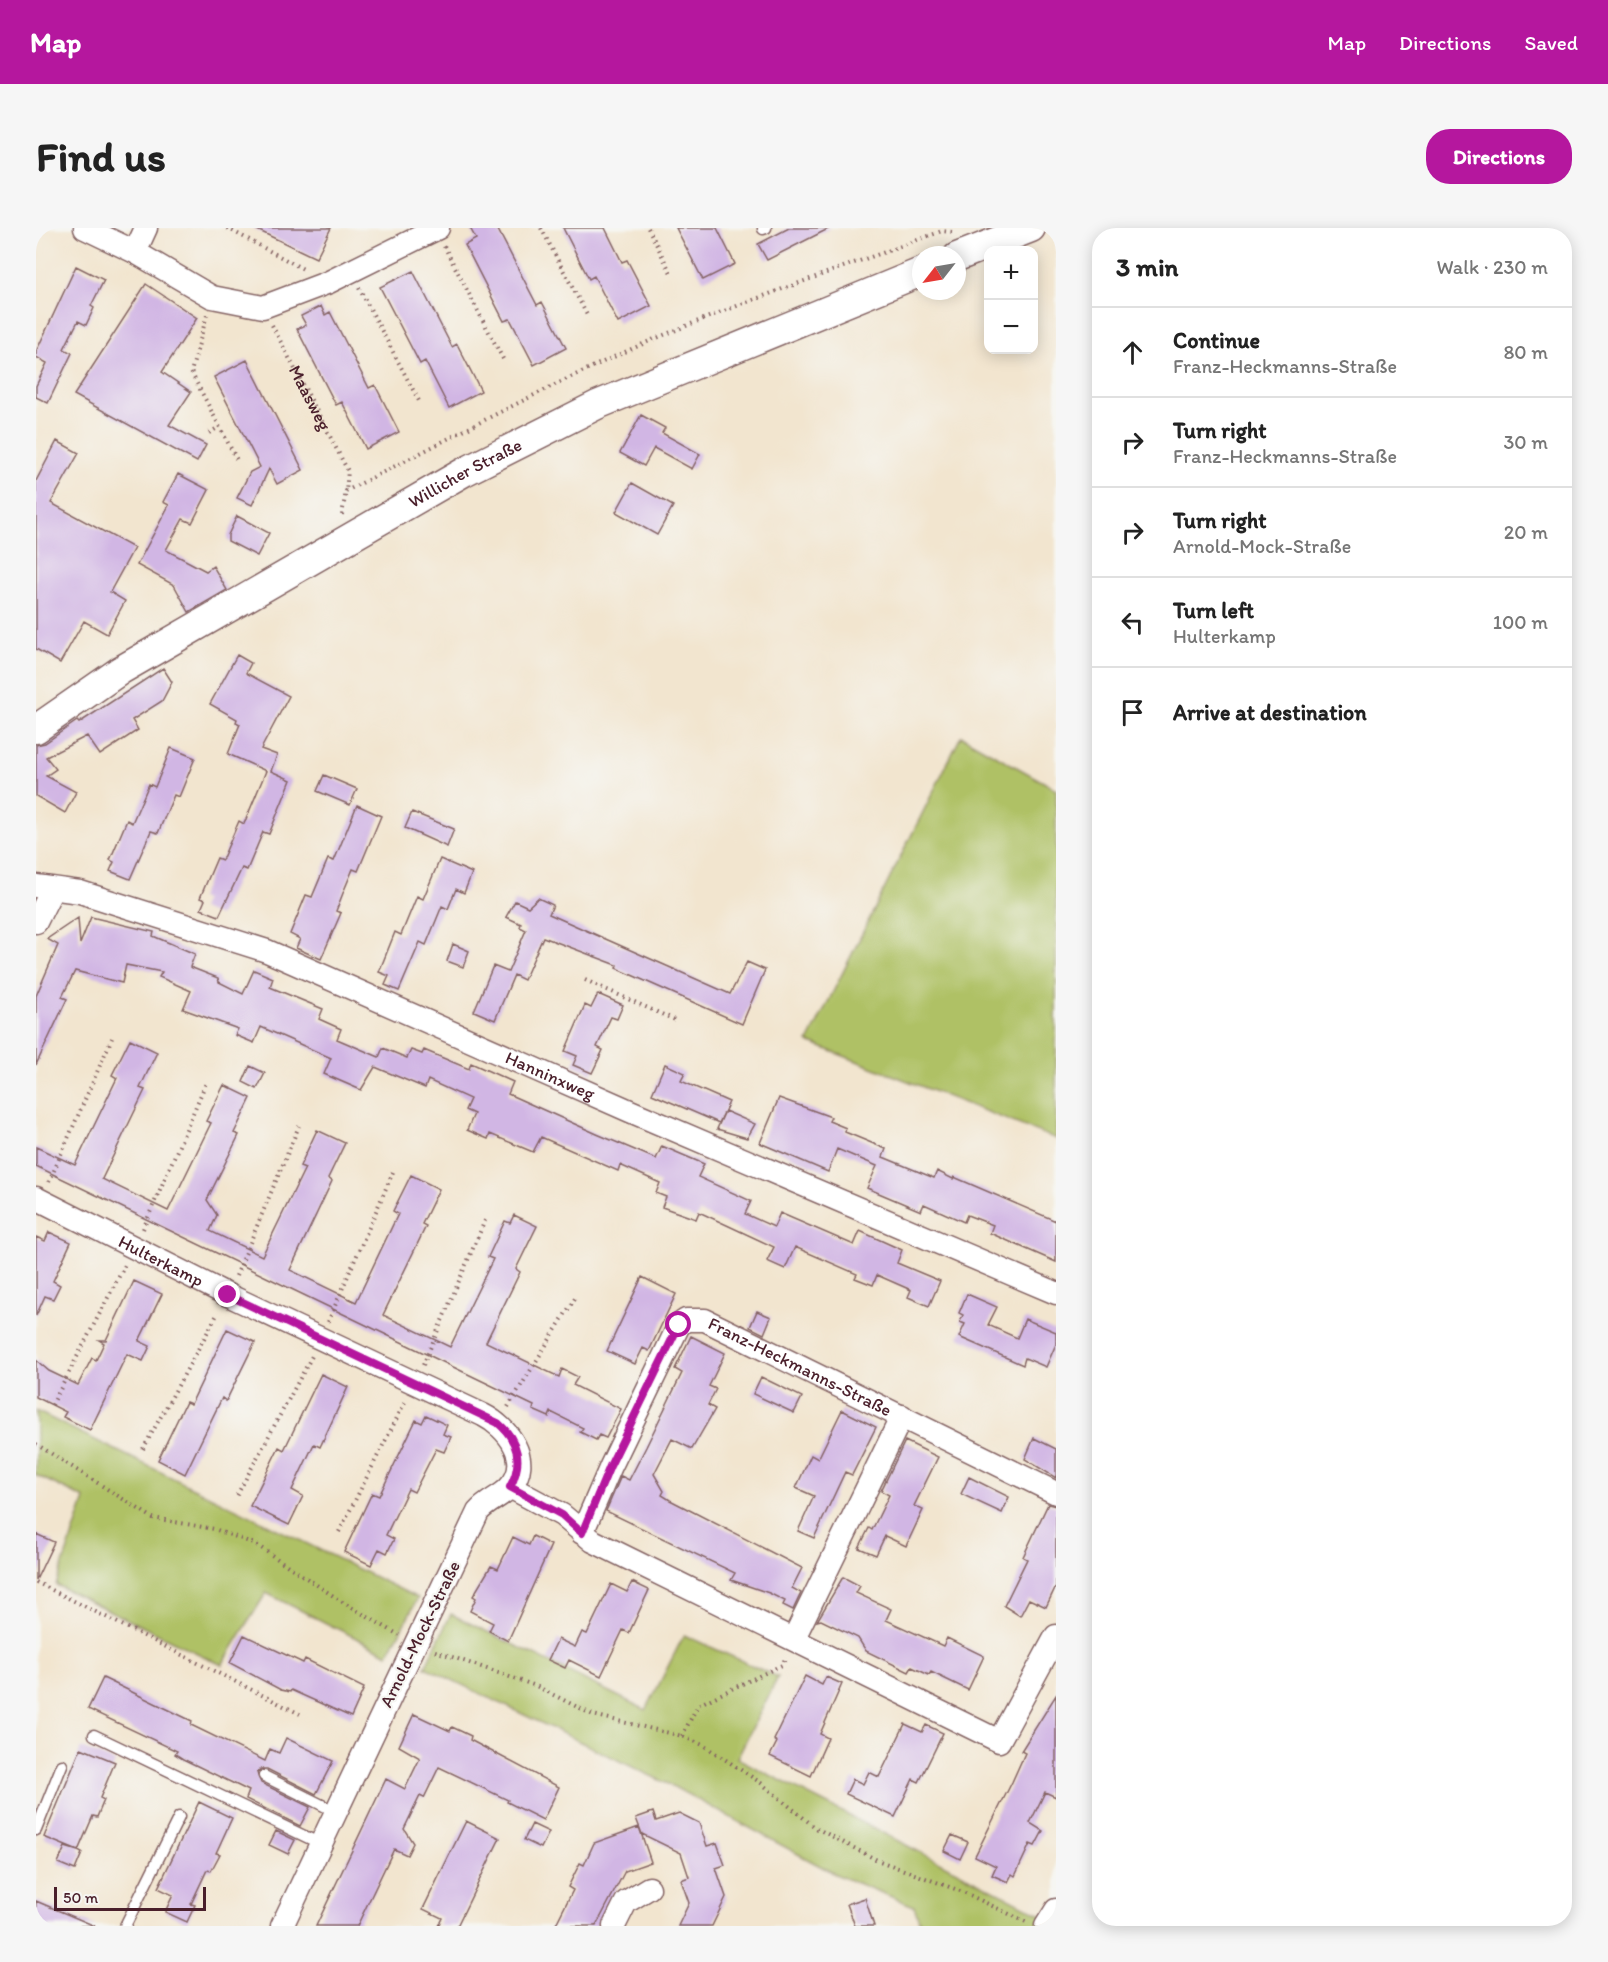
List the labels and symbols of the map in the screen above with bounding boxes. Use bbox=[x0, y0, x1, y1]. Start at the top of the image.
north arrow bbox=[912, 246, 966, 300]
street label: Maasweg bbox=[284, 361, 336, 435]
street label: Willicher Straße bbox=[405, 434, 525, 513]
street label: Hanninxweg bbox=[502, 1046, 599, 1105]
street label: Hulterkamp bbox=[115, 1230, 207, 1292]
route end bbox=[214, 1281, 240, 1307]
route start bbox=[665, 1311, 691, 1337]
street label: Franz-Heckmanns-Straße bbox=[705, 1312, 895, 1421]
street label: Arnold-Mock-Straße bbox=[375, 1557, 465, 1711]
scale bar bbox=[54, 1884, 206, 1912]

